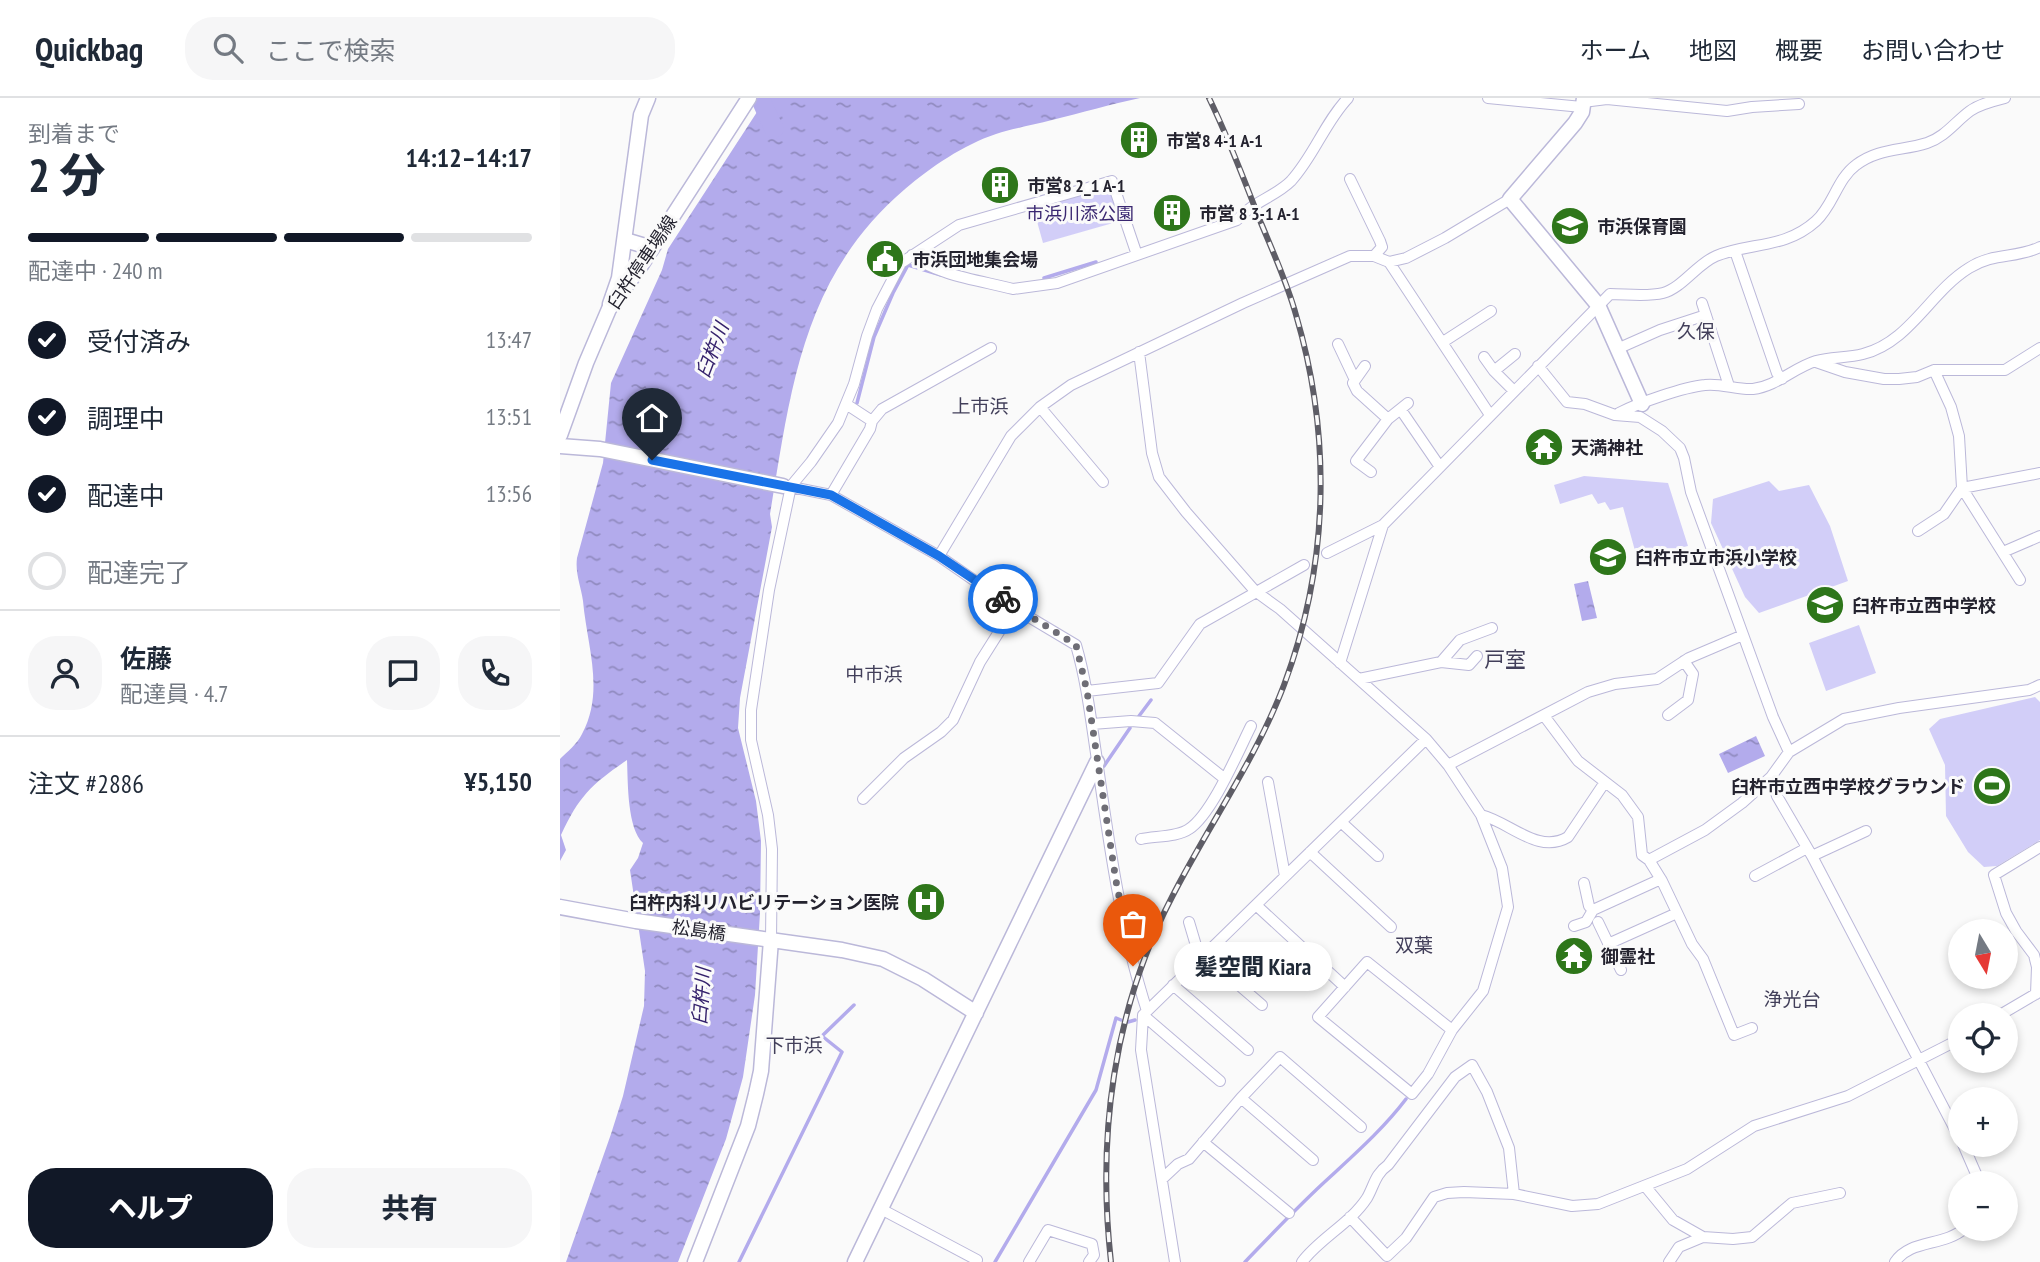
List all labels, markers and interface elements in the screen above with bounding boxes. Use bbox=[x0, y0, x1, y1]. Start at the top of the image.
search box bbox=[185, 17, 675, 80]
text: Quickbag bbox=[35, 27, 143, 70]
icon: search bbox=[209, 29, 247, 67]
text: ここで検索 bbox=[265, 34, 395, 67]
text: ホーム bbox=[1580, 35, 1651, 66]
text: 地図 bbox=[1689, 35, 1737, 66]
text: 概要 bbox=[1775, 35, 1823, 66]
text: お問い合わせ bbox=[1861, 35, 2005, 66]
text: 到着まで bbox=[28, 119, 120, 148]
building icon: 市営8 4-1 A-1 bbox=[1118, 119, 1160, 161]
place label: 市営8 4-1 A-1 bbox=[1166, 129, 1263, 152]
text: 14:12–14:17 bbox=[405, 141, 532, 174]
text: 2 分 bbox=[28, 145, 105, 205]
building icon: 市営8 2_1 A-1 bbox=[979, 164, 1021, 206]
place label: 市営8 2_1 A-1 bbox=[1027, 174, 1125, 197]
building icon: 市営 8 3-1 A-1 bbox=[1151, 192, 1193, 234]
park label: 市浜川添公園 bbox=[1026, 202, 1134, 225]
place label: 市営 8 3-1 A-1 bbox=[1199, 202, 1300, 225]
school or university icon: 市浜保育園 bbox=[1549, 205, 1591, 247]
street label: 臼杵停車場線 bbox=[602, 211, 682, 313]
place label: 市浜保育園 bbox=[1597, 215, 1687, 238]
public building icon: 市浜団地集会場 bbox=[864, 238, 906, 280]
place label: 市浜団地集会場 bbox=[912, 248, 1038, 271]
text: 配達中 · 240 m bbox=[28, 256, 163, 285]
water label: 臼杵川 bbox=[691, 317, 734, 381]
district label: 久保 bbox=[1677, 319, 1715, 343]
icon: check bbox=[28, 321, 66, 359]
text: 受付済み bbox=[87, 325, 191, 358]
text: 13:47 bbox=[486, 325, 532, 354]
pin bbox=[622, 388, 682, 460]
district label: 上市浜 bbox=[951, 394, 1009, 418]
icon: check bbox=[28, 398, 66, 436]
icon: home bbox=[633, 399, 671, 437]
text: 調理中 bbox=[87, 402, 165, 435]
text: 13:51 bbox=[486, 402, 532, 431]
temple icon: 天満神社 bbox=[1523, 426, 1565, 468]
place label: 天満神社 bbox=[1571, 436, 1643, 459]
icon: check bbox=[28, 475, 66, 513]
text: 配達中 bbox=[87, 479, 165, 512]
text: 13:56 bbox=[486, 479, 532, 508]
school or university icon: 臼杵市立市浜小学校 bbox=[1587, 536, 1629, 578]
place label: 臼杵市立市浜小学校 bbox=[1635, 546, 1797, 569]
text: 配達完了 bbox=[87, 556, 191, 589]
courier bbox=[968, 564, 1038, 634]
icon: bike bbox=[984, 580, 1022, 618]
school or university icon: 臼杵市立西中学校 bbox=[1804, 584, 1846, 626]
place label: 臼杵市立西中学校 bbox=[1852, 594, 1996, 617]
button: person bbox=[28, 636, 102, 710]
button: chat bbox=[366, 636, 440, 710]
button: phone bbox=[458, 636, 532, 710]
text: 佐藤 bbox=[120, 642, 172, 675]
district label: 戸室 bbox=[1484, 646, 1526, 673]
district label: 中市浜 bbox=[845, 662, 903, 686]
text: 配達員 · 4.7 bbox=[120, 679, 228, 708]
text: ¥5,150 bbox=[464, 765, 532, 798]
sports icon: 臼杵市立西中学校グラウンド bbox=[1971, 765, 2013, 807]
text: 注文 #2886 bbox=[28, 767, 144, 800]
place label: 臼杵市立西中学校グラウンド bbox=[1731, 775, 1965, 798]
hospital icon: 臼杵内科リハビリテーション医院 bbox=[905, 881, 947, 923]
place label: 臼杵内科リハビリテーション医院 bbox=[629, 891, 899, 914]
pin bbox=[1103, 894, 1163, 966]
icon: bag bbox=[1114, 905, 1152, 943]
street label: 松島橋 bbox=[671, 915, 727, 945]
north arrow bbox=[1948, 919, 2018, 989]
map controls bbox=[1948, 919, 2018, 1241]
district label: 双葉 bbox=[1395, 933, 1433, 957]
temple icon: 御霊社 bbox=[1553, 935, 1595, 977]
callout: 髪空間 Kiara bbox=[1175, 942, 1332, 990]
place label: 御霊社 bbox=[1600, 945, 1655, 968]
text: 髪空間 Kiara bbox=[1195, 952, 1311, 981]
water label: 臼杵川 bbox=[687, 965, 715, 1025]
district label: 浄光台 bbox=[1763, 987, 1821, 1011]
button: locate bbox=[1948, 1003, 2018, 1073]
district label: 下市浜 bbox=[765, 1033, 823, 1057]
button: + bbox=[1948, 1087, 2018, 1157]
button: ヘルプ bbox=[28, 1168, 273, 1248]
button: 共有 bbox=[287, 1168, 532, 1248]
button: − bbox=[1948, 1171, 2018, 1241]

